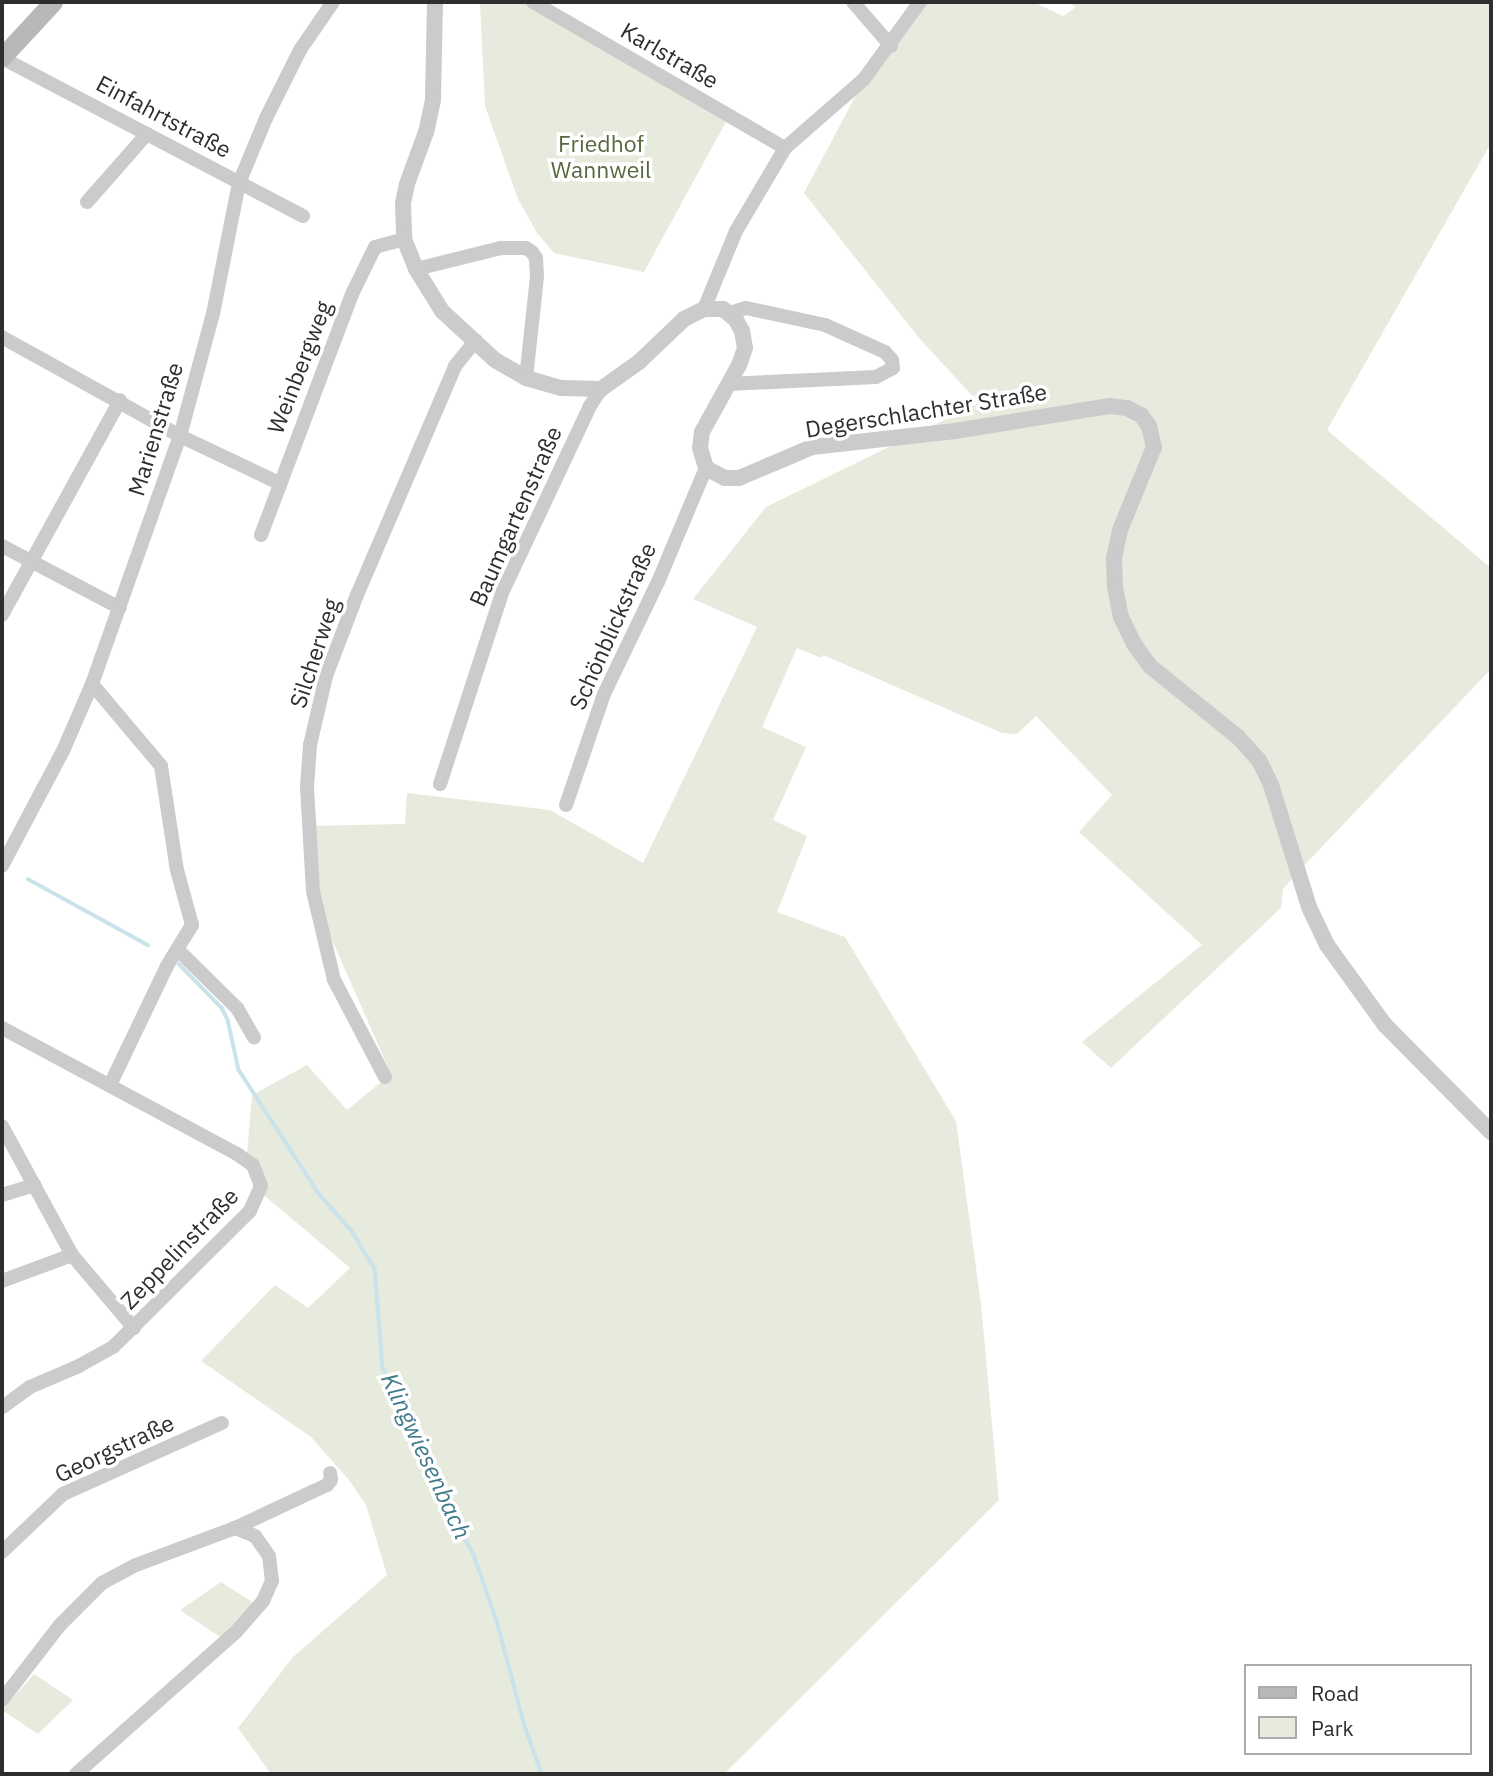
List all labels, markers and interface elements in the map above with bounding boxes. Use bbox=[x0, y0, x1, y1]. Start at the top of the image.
street label: Karlstraße bbox=[616, 16, 724, 94]
street label: Einfahrtstraße bbox=[92, 69, 236, 163]
park label: Friedhof Wannweil bbox=[551, 129, 651, 183]
street label: Weinbergweg bbox=[261, 297, 337, 437]
street label: Marienstraße bbox=[122, 359, 188, 499]
street label: Degerschlachter Straße bbox=[803, 377, 1049, 443]
street label: Baumgartenstraße bbox=[463, 422, 567, 610]
street label: Schönblickstraße bbox=[563, 538, 661, 714]
street label: Silcherweg bbox=[283, 595, 345, 711]
street label: Zeppelinstraße bbox=[114, 1182, 244, 1314]
water label: Klingwiesenbach bbox=[375, 1368, 477, 1544]
street label: Georgstraße bbox=[50, 1408, 178, 1488]
legend bbox=[1244, 1664, 1472, 1755]
text: Road bbox=[1311, 1679, 1359, 1707]
text: Park bbox=[1311, 1714, 1354, 1742]

